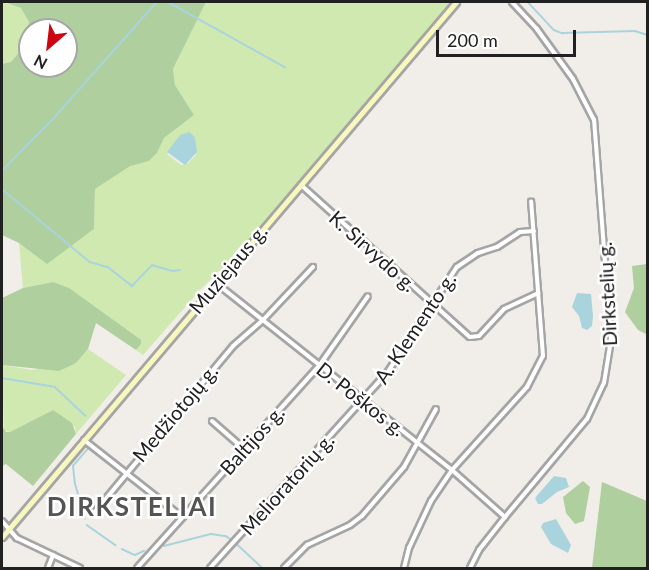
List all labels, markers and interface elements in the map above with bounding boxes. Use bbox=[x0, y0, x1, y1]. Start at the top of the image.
north arrow bbox=[18, 18, 78, 78]
scale bar bbox=[439, 18, 578, 56]
text: 200 m bbox=[447, 29, 498, 51]
text: N bbox=[30, 51, 50, 74]
street label: K. Sirvydo g. bbox=[324, 206, 422, 296]
street label: Muziejaus g. bbox=[184, 220, 272, 318]
street label: Dirkstelių g. bbox=[592, 241, 622, 347]
street label: A. Klemento g. bbox=[369, 268, 461, 388]
street label: D. Poškos g. bbox=[312, 357, 410, 441]
street label: Medžiotojų g. bbox=[127, 359, 223, 467]
street label: Baltijos g. bbox=[215, 400, 289, 480]
street label: Melioratorių g. bbox=[235, 428, 339, 540]
district label: DIRKSTELIAI bbox=[47, 491, 217, 523]

